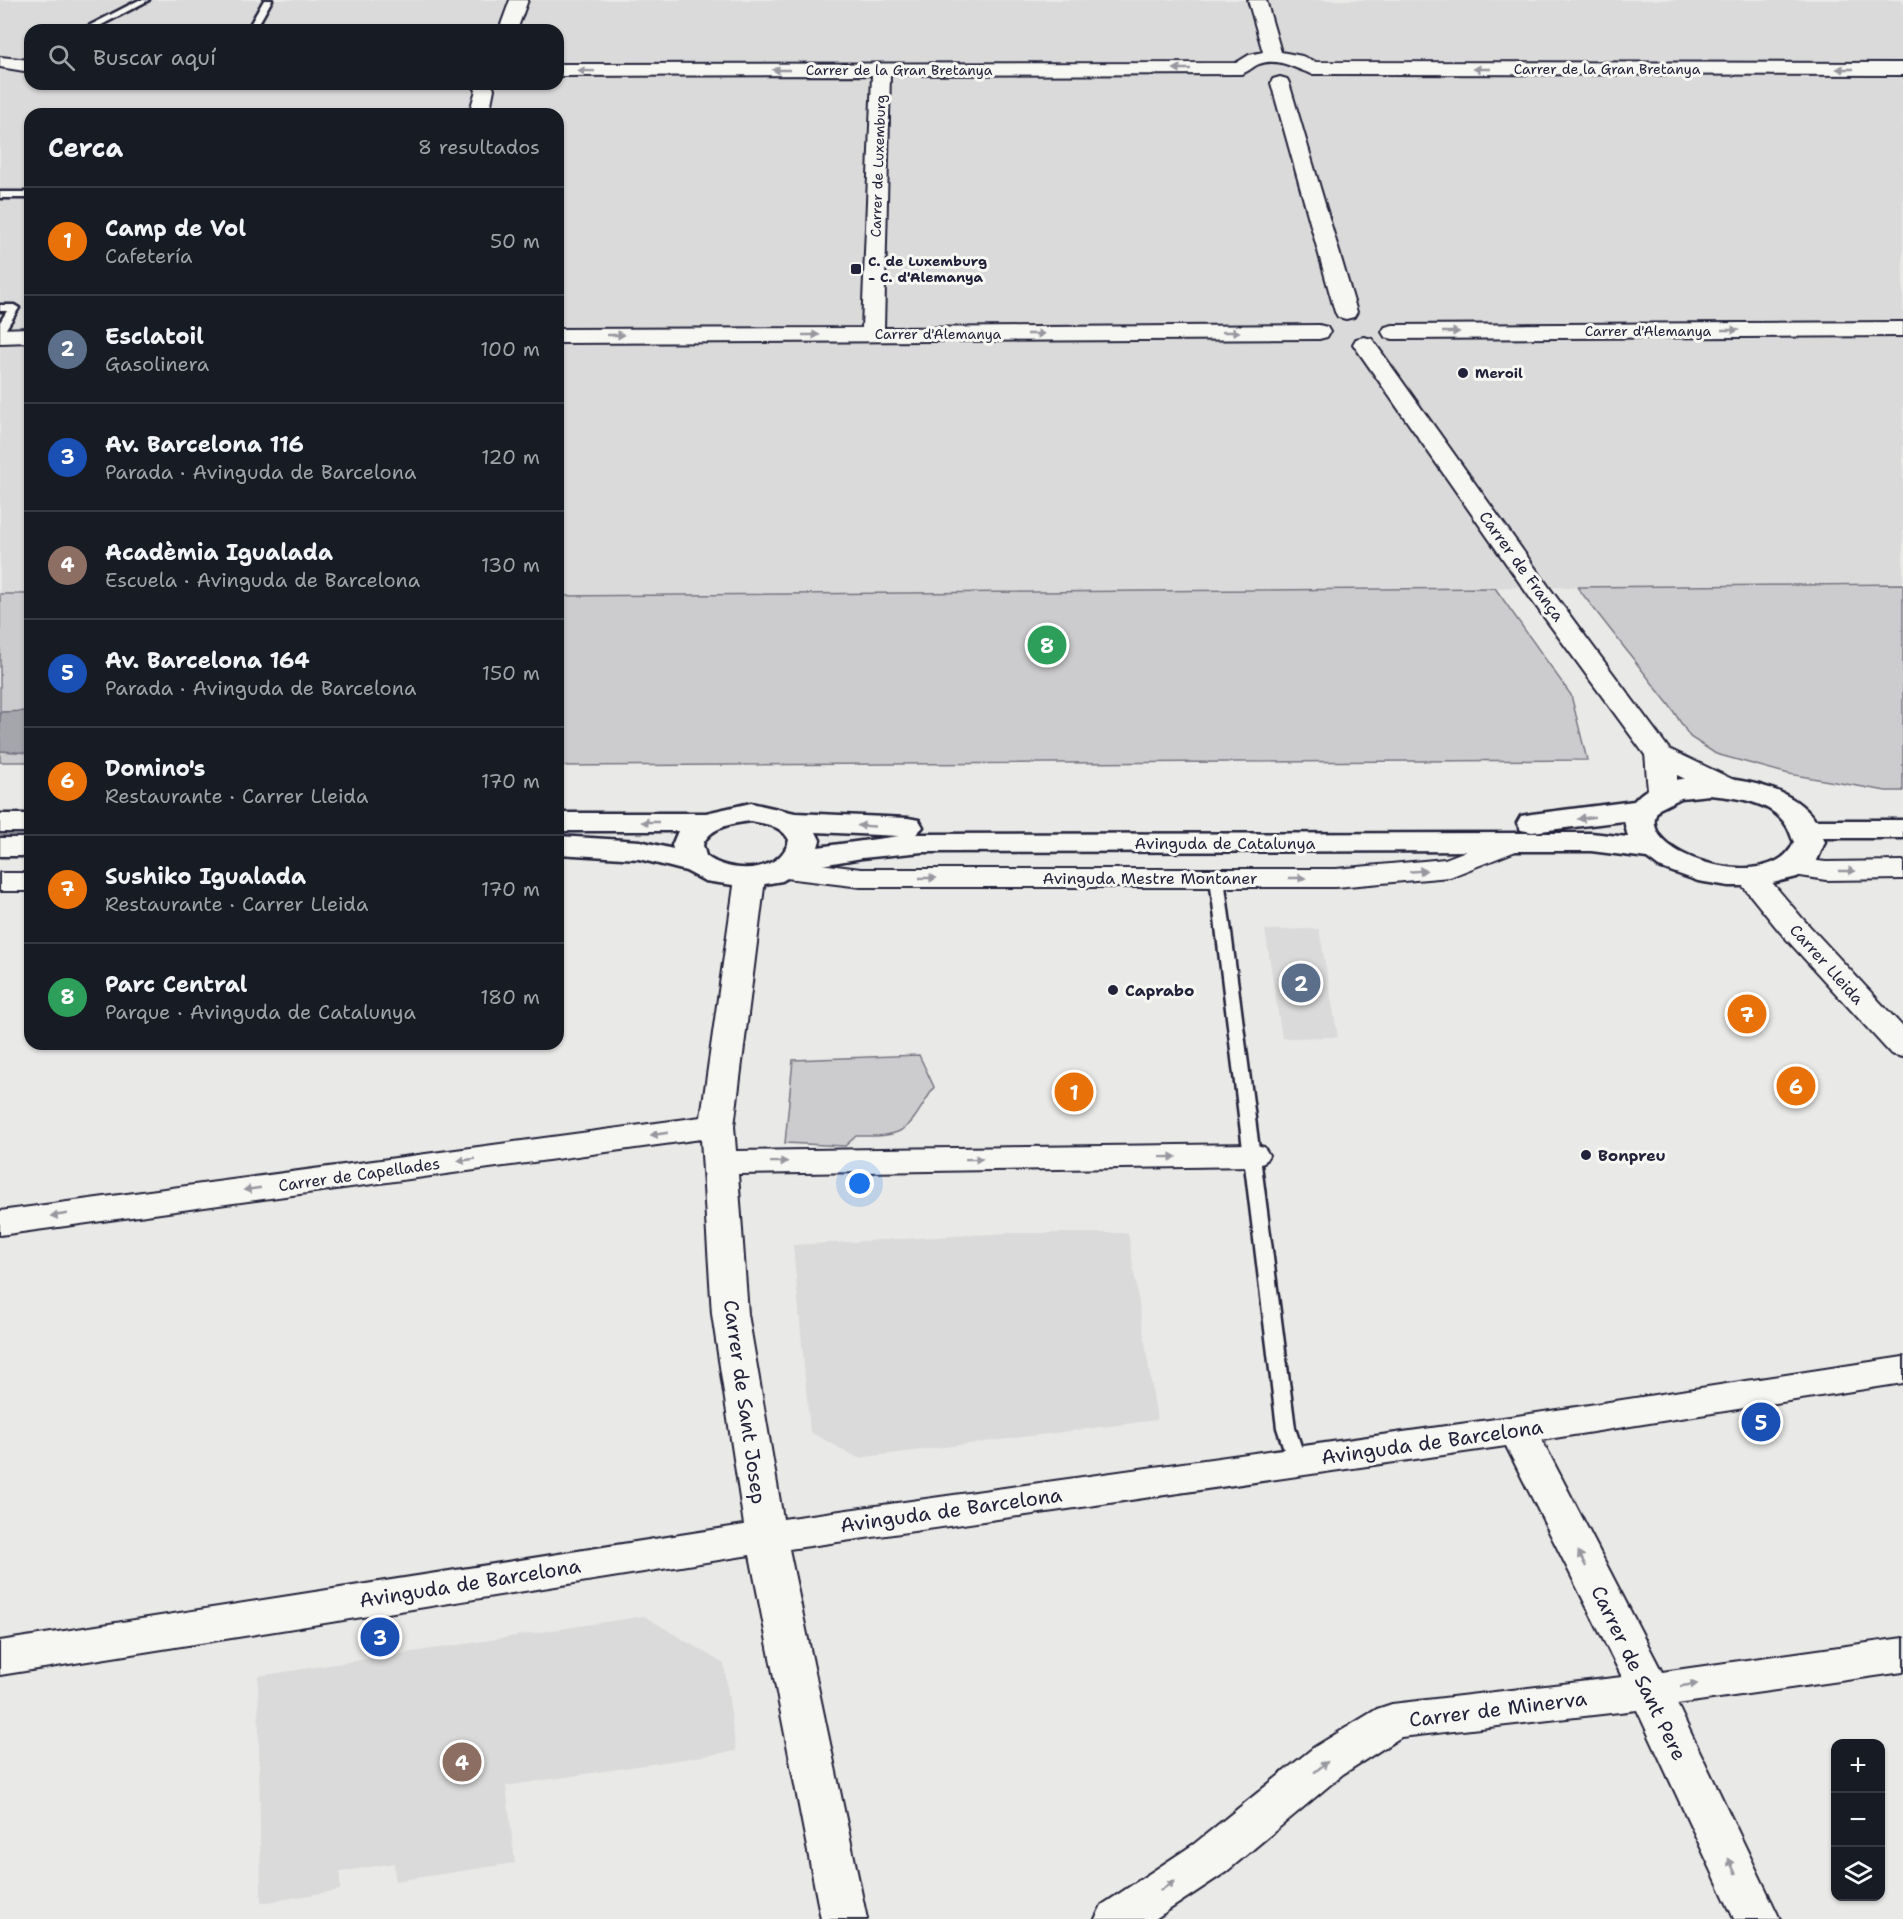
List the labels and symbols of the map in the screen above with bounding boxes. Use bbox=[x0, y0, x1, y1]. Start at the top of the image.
street label: Carrer de la Gran Bretanya bbox=[1514, 60, 1701, 78]
street label: Carrer de la Gran Bretanya bbox=[806, 61, 993, 79]
one-way arrow bbox=[1173, 64, 1192, 74]
one-way arrow bbox=[1472, 64, 1491, 74]
one-way arrow bbox=[1835, 64, 1854, 74]
one-way arrow bbox=[771, 65, 790, 75]
one-way arrow bbox=[576, 66, 595, 76]
street label: Carrer de Luxemburg bbox=[867, 94, 889, 238]
place label: C. de Luxemburg - C. d'Alemanya bbox=[868, 252, 987, 286]
marker: C. de Luxemburg - C. d'Alemanya bbox=[849, 262, 863, 276]
street label: Carrer d'Alemanya bbox=[1585, 322, 1712, 340]
street label: Carrer d'Alemanya bbox=[875, 325, 1002, 343]
one-way arrow bbox=[1721, 325, 1740, 335]
one-way arrow bbox=[1442, 327, 1461, 337]
one-way arrow bbox=[1221, 328, 1240, 337]
one-way arrow bbox=[1026, 329, 1045, 338]
one-way arrow bbox=[607, 330, 626, 340]
one-way arrow bbox=[802, 330, 821, 340]
place label: Meroil bbox=[1475, 364, 1523, 382]
marker: Meroil bbox=[1456, 366, 1470, 380]
street label: Carrer de França bbox=[1474, 507, 1569, 626]
pin: 8 bbox=[1028, 622, 1066, 668]
one-way arrow bbox=[1576, 813, 1595, 822]
one-way arrow bbox=[641, 817, 660, 827]
one-way arrow bbox=[856, 821, 875, 831]
street label: Avinguda de Catalunya bbox=[1135, 833, 1316, 854]
one-way arrow bbox=[1409, 866, 1428, 876]
one-way arrow bbox=[1838, 866, 1857, 876]
street label: Avinguda Mestre Montaner bbox=[1042, 868, 1258, 889]
one-way arrow bbox=[918, 873, 937, 883]
one-way arrow bbox=[1287, 873, 1306, 883]
street label: Carrer Lleida bbox=[1785, 920, 1868, 1009]
pin: 2 bbox=[1282, 960, 1320, 1006]
place label: Caprabo bbox=[1125, 980, 1194, 1001]
marker: Caprabo bbox=[1106, 983, 1120, 997]
pin: 7 bbox=[1728, 992, 1766, 1036]
pin: 6 bbox=[1776, 1064, 1816, 1108]
pin: 1 bbox=[1054, 1070, 1094, 1114]
one-way arrow bbox=[650, 1129, 669, 1138]
place label: Bonpreu bbox=[1598, 1145, 1666, 1166]
marker: Bonpreu bbox=[1579, 1148, 1593, 1162]
one-way arrow bbox=[1159, 1152, 1178, 1161]
street label: Carrer de Capellades bbox=[277, 1153, 441, 1196]
one-way arrow bbox=[964, 1154, 983, 1164]
one-way arrow bbox=[457, 1155, 476, 1164]
one-way arrow bbox=[769, 1157, 788, 1167]
your location bbox=[845, 1169, 874, 1198]
one-way arrow bbox=[243, 1184, 262, 1193]
one-way arrow bbox=[49, 1210, 68, 1220]
street label: Carrer de Sant Josep bbox=[718, 1298, 772, 1506]
pin: 5 bbox=[1742, 1400, 1780, 1444]
street label: Avinguda de Barcelona bbox=[1319, 1413, 1545, 1470]
street label: Avinguda de Barcelona bbox=[838, 1481, 1064, 1538]
one-way arrow bbox=[1578, 1550, 1587, 1567]
street label: Avinguda de Barcelona bbox=[357, 1553, 583, 1613]
street label: Carrer de Sant Pere bbox=[1585, 1581, 1693, 1765]
pin: 3 bbox=[360, 1614, 400, 1660]
one-way arrow bbox=[1680, 1681, 1699, 1690]
street label: Carrer de Minerva bbox=[1408, 1685, 1589, 1733]
pin: 4 bbox=[442, 1740, 482, 1784]
one-way arrow bbox=[1313, 1761, 1329, 1774]
one-way arrow bbox=[1728, 1858, 1737, 1875]
one-way arrow bbox=[1159, 1881, 1175, 1892]

